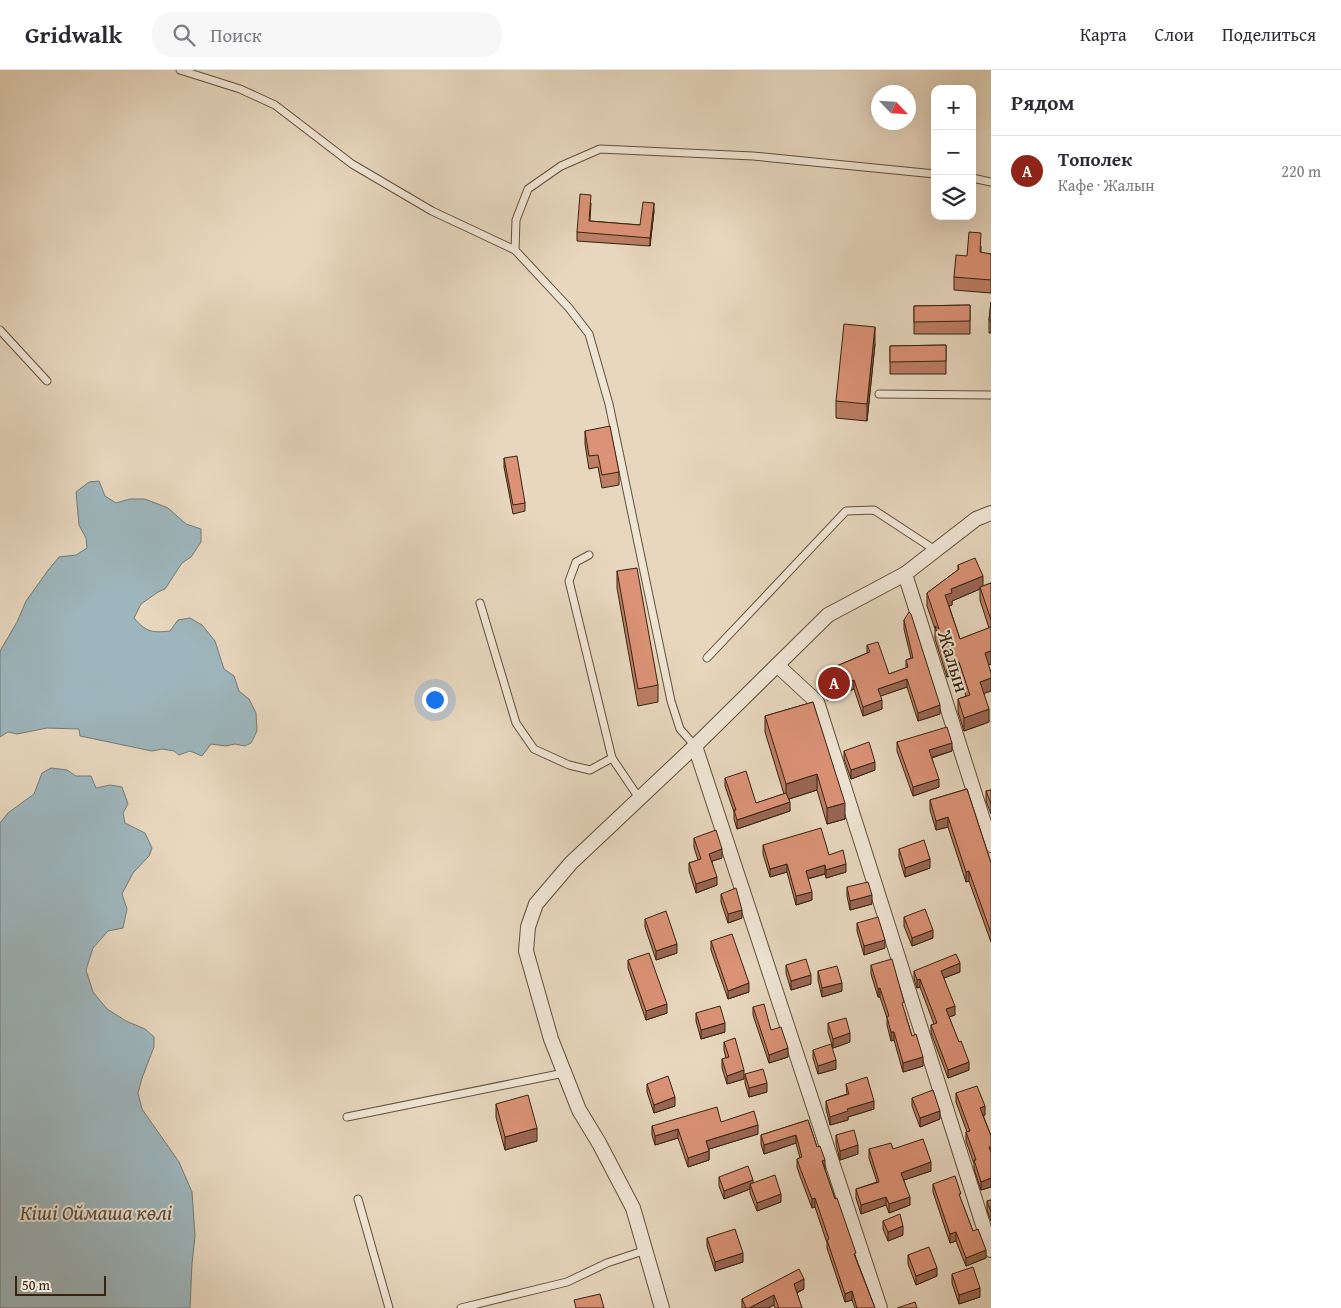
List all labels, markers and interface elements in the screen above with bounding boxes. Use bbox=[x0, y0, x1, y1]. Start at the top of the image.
search box bbox=[152, 12, 502, 57]
text: Gridwalk bbox=[25, 17, 122, 52]
icon: search bbox=[170, 21, 198, 49]
text: Поиск bbox=[210, 21, 262, 49]
text: Карта bbox=[1080, 21, 1127, 48]
text: Слои bbox=[1155, 21, 1194, 48]
text: Поделиться bbox=[1222, 21, 1316, 48]
north arrow bbox=[871, 85, 916, 130]
map controls bbox=[931, 85, 976, 220]
button: + bbox=[931, 85, 976, 130]
text: Рядом bbox=[1011, 87, 1074, 118]
button: − bbox=[931, 130, 976, 175]
text: Тополек bbox=[1058, 145, 1132, 173]
text: A bbox=[1022, 159, 1032, 183]
text: 220 m bbox=[1281, 159, 1321, 183]
text: Кафе · Жалын bbox=[1058, 173, 1155, 197]
button: layers bbox=[931, 175, 976, 220]
street label: Жалын bbox=[931, 625, 977, 696]
pin: A bbox=[818, 664, 850, 702]
your location bbox=[422, 687, 448, 713]
water label: Кіші Оймаша көлi bbox=[20, 1197, 173, 1228]
scale bar bbox=[15, 1273, 106, 1296]
text: 50 m bbox=[22, 1275, 50, 1295]

